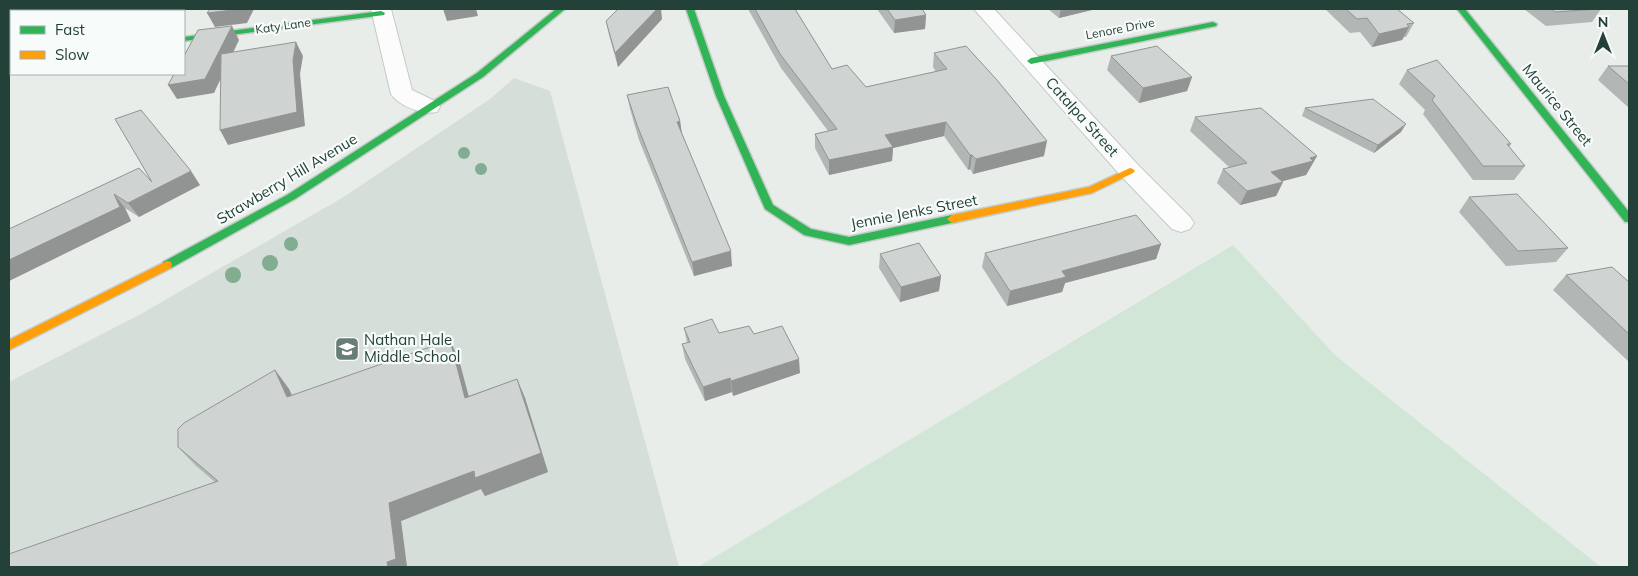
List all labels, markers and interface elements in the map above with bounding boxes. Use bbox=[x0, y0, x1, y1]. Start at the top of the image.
legend bbox=[10, 10, 185, 75]
north arrow bbox=[1578, 10, 1628, 60]
text: N bbox=[1598, 13, 1608, 31]
street label: Katy Lane bbox=[254, 14, 312, 37]
street label: Lenore Drive bbox=[1084, 14, 1156, 43]
text: Fast bbox=[55, 20, 85, 39]
text: Slow bbox=[55, 45, 89, 64]
street label: Maurice Street bbox=[1518, 60, 1596, 150]
street label: Catalpa Street bbox=[1042, 73, 1123, 160]
street label: Strawberry Hill Avenue bbox=[213, 129, 360, 228]
street label: Jennie Jenks Street bbox=[849, 190, 979, 233]
place label: Nathan Hale Middle School bbox=[364, 330, 460, 366]
school or university icon: Nathan Hale Middle School bbox=[334, 336, 360, 362]

